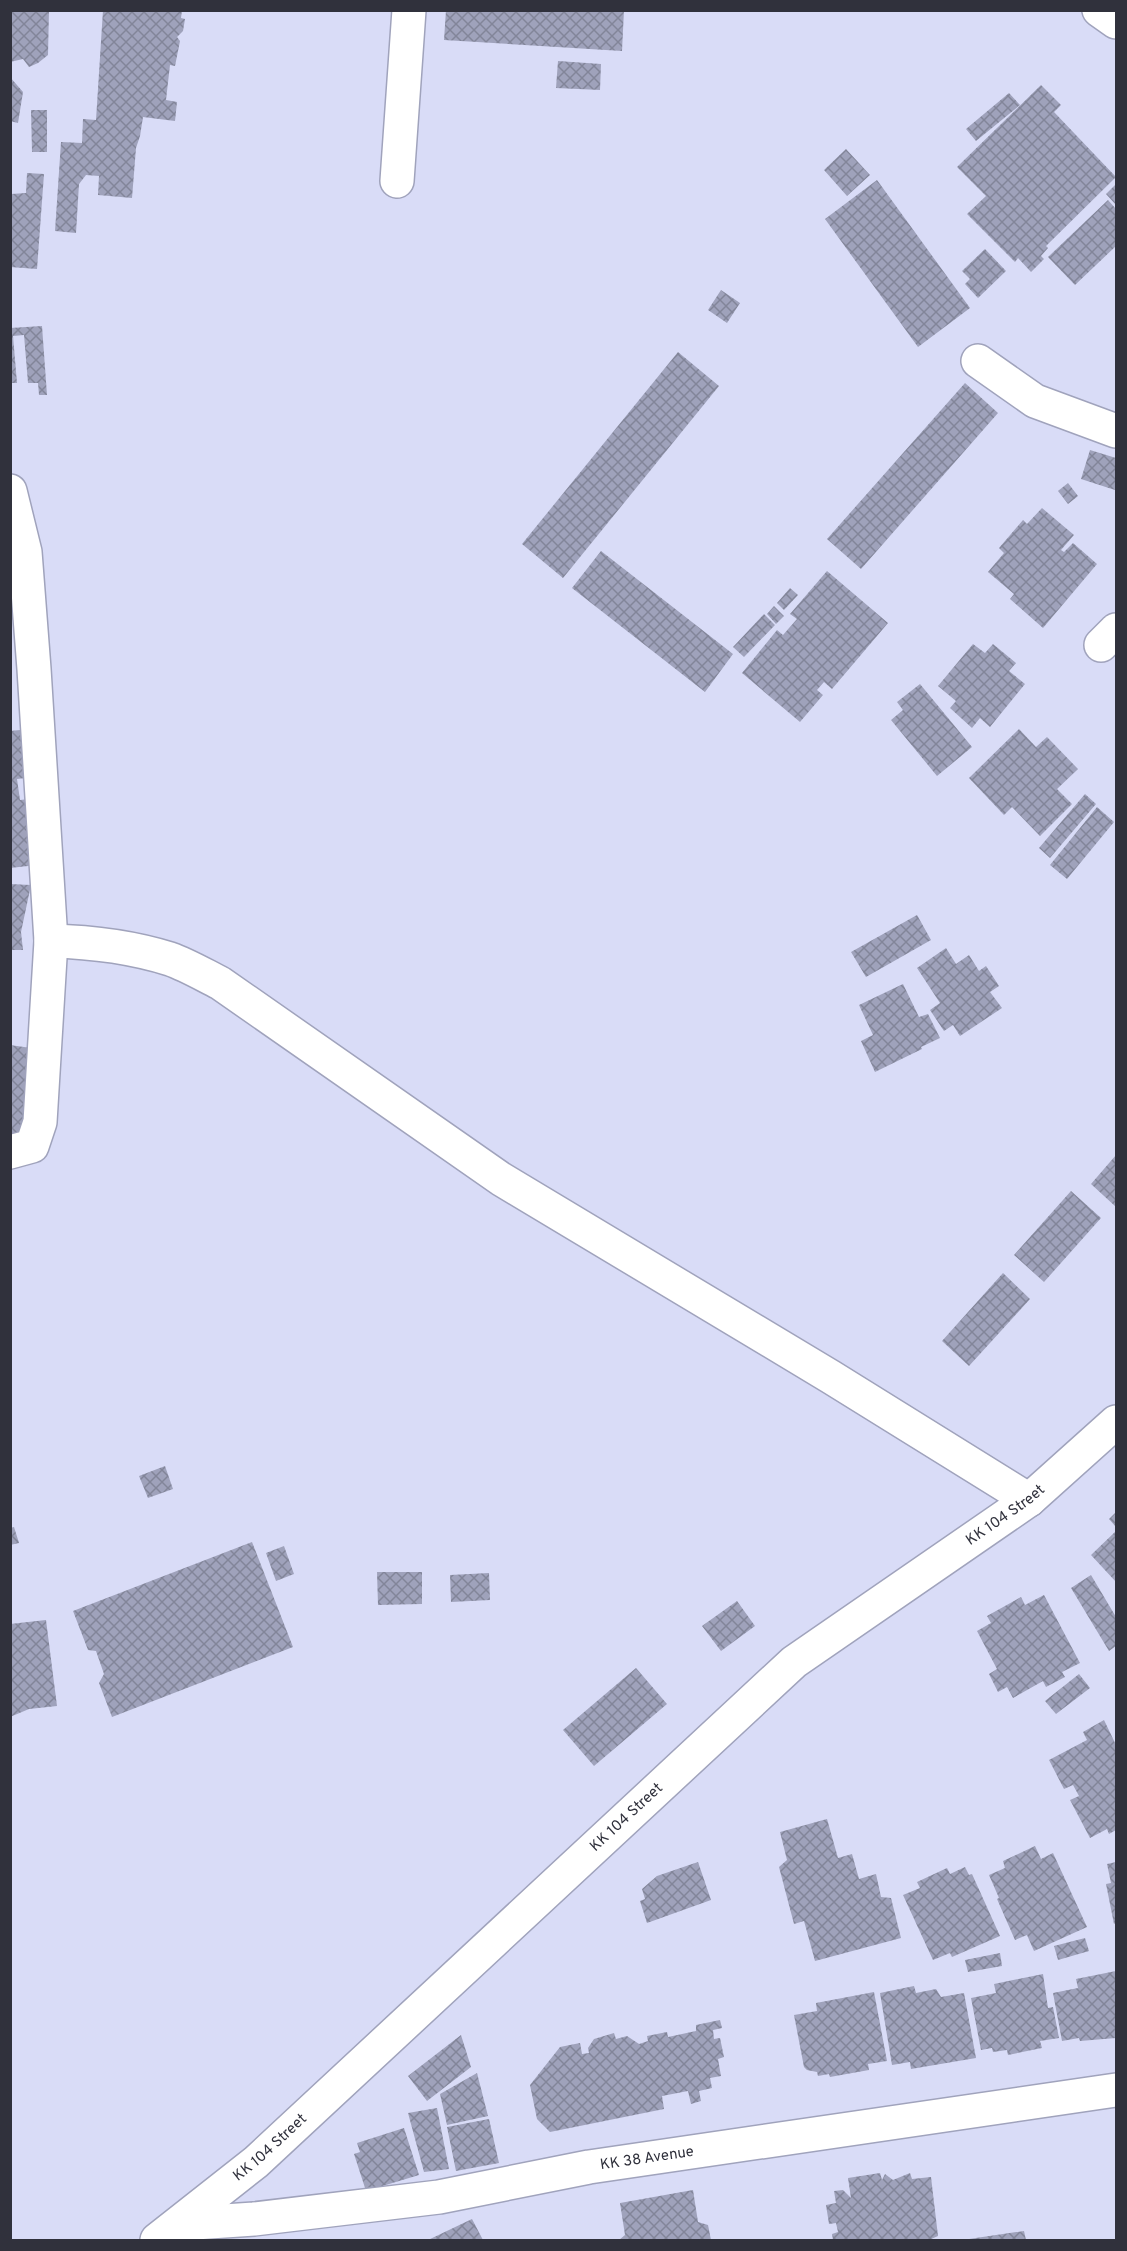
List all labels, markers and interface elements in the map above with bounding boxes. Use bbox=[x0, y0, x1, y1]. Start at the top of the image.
street label: KK 104 Street bbox=[962, 1481, 1049, 1550]
street label: KK 104 Street bbox=[586, 1779, 667, 1856]
street label: KK 104 Street bbox=[229, 2110, 311, 2186]
street label: KK 38 Avenue bbox=[599, 2142, 695, 2175]

